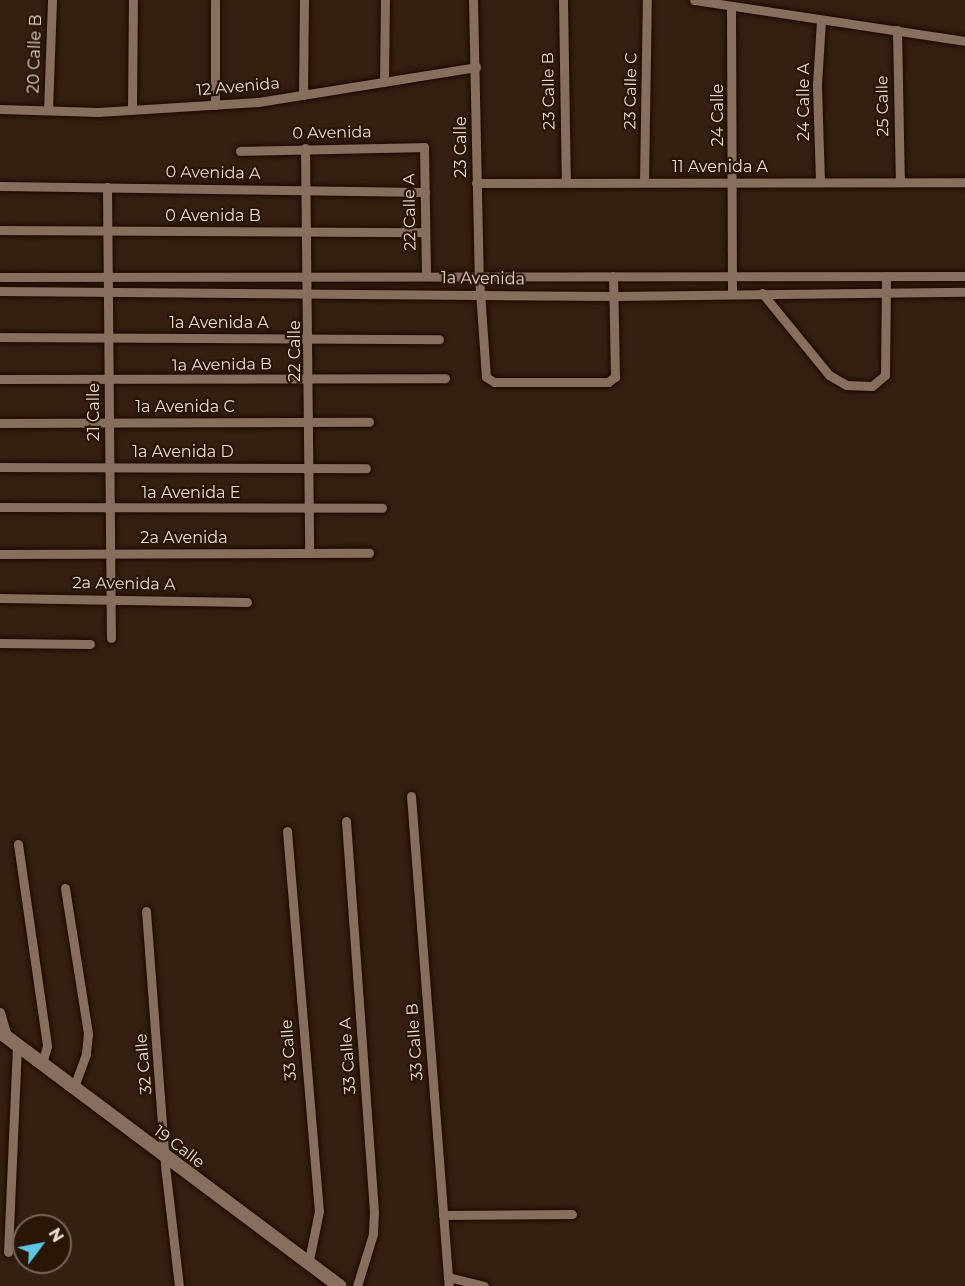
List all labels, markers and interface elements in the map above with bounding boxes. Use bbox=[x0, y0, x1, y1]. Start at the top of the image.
street label: 20 Calle B bbox=[24, 14, 46, 94]
street label: 23 Calle B bbox=[539, 52, 559, 130]
street label: 23 Calle C bbox=[621, 52, 641, 130]
street label: 24 Calle A bbox=[794, 63, 814, 141]
street label: 12 Avenida bbox=[196, 74, 280, 100]
street label: 25 Calle bbox=[873, 75, 893, 137]
street label: 24 Calle bbox=[708, 84, 728, 146]
street label: 23 Calle bbox=[451, 116, 471, 178]
street label: 0 Avenida bbox=[292, 123, 372, 143]
street label: 11 Avenida A bbox=[672, 157, 768, 177]
street label: 0 Avenida A bbox=[165, 163, 261, 183]
street label: 22 Calle A bbox=[400, 173, 420, 251]
street label: 0 Avenida B bbox=[165, 206, 261, 226]
street label: 1a Avenida bbox=[441, 269, 525, 289]
street label: 1a Avenida A bbox=[169, 313, 269, 333]
street label: 22 Calle bbox=[285, 320, 305, 382]
street label: 1a Avenida B bbox=[172, 355, 272, 375]
street label: 21 Calle bbox=[84, 383, 104, 441]
street label: 1a Avenida C bbox=[135, 397, 235, 417]
street label: 1a Avenida D bbox=[132, 442, 234, 462]
street label: 1a Avenida E bbox=[142, 483, 240, 503]
street label: 2a Avenida bbox=[140, 528, 228, 548]
street label: 2a Avenida A bbox=[72, 574, 176, 594]
street label: 33 Calle B bbox=[403, 1003, 427, 1081]
street label: 33 Calle A bbox=[336, 1017, 360, 1095]
street label: 33 Calle bbox=[277, 1019, 301, 1081]
street label: 32 Calle bbox=[132, 1033, 156, 1095]
street label: 19 Calle bbox=[150, 1122, 208, 1172]
north arrow bbox=[12, 1214, 72, 1274]
text: N bbox=[45, 1225, 67, 1246]

